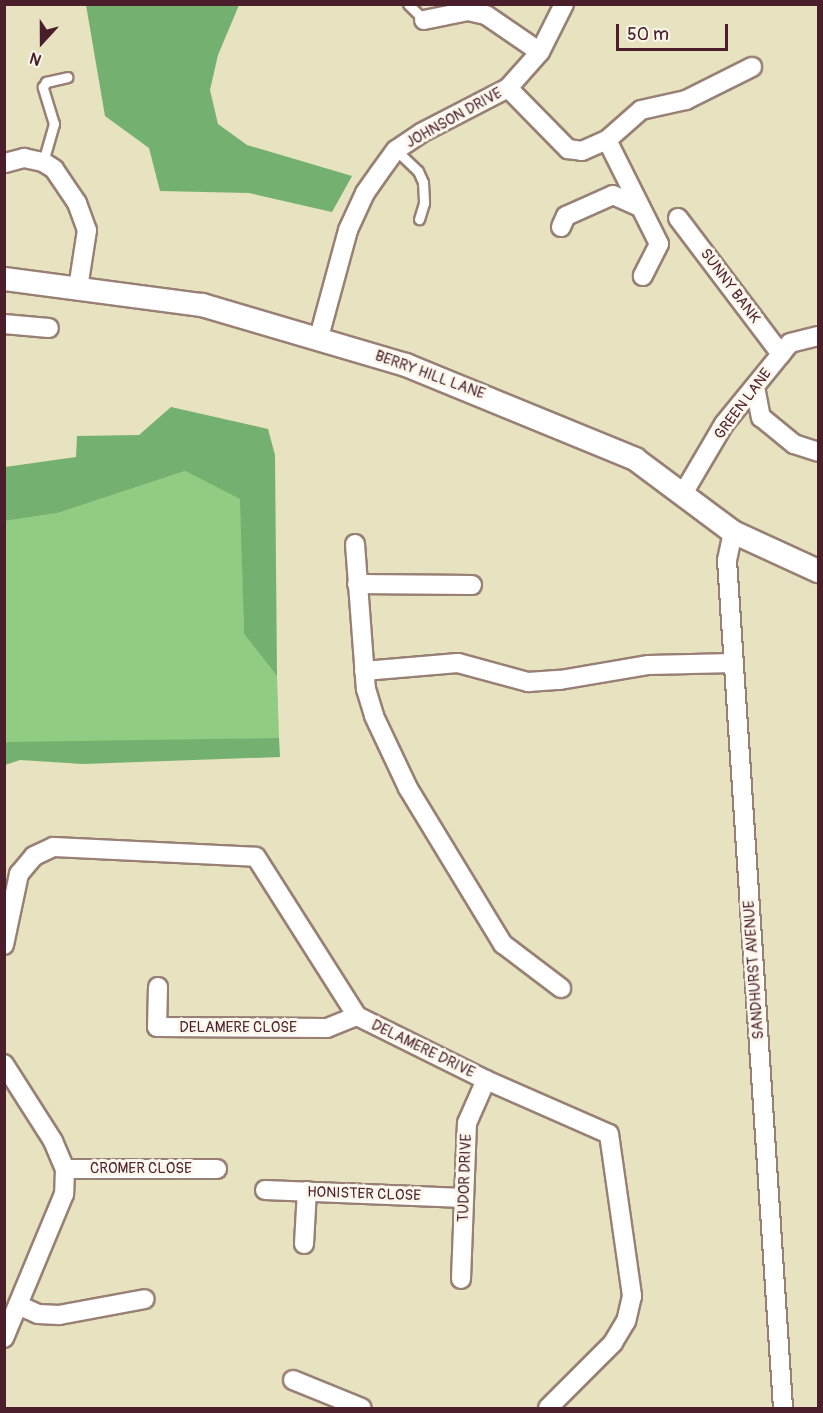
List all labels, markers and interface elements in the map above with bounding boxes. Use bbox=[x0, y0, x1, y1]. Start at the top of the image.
north arrow bbox=[12, 12, 72, 72]
scale bar bbox=[619, 12, 732, 50]
text: 50 m bbox=[627, 23, 669, 46]
text: N bbox=[27, 48, 44, 70]
street label: JOHNSON DRIVE bbox=[403, 84, 505, 152]
street label: SUNNY BANK bbox=[696, 245, 764, 327]
street label: BERRY HILL LANE bbox=[373, 347, 487, 403]
street label: GREEN LANE bbox=[711, 365, 775, 443]
street label: SANDHURST AVENUE bbox=[740, 900, 768, 1040]
street label: DELAMERE DRIVE bbox=[368, 1016, 478, 1082]
street label: DELAMERE CLOSE bbox=[179, 1019, 297, 1037]
street label: TUDOR DRIVE bbox=[454, 1134, 476, 1222]
street label: CROMER CLOSE bbox=[90, 1160, 192, 1178]
street label: HONISTER CLOSE bbox=[307, 1183, 421, 1205]

